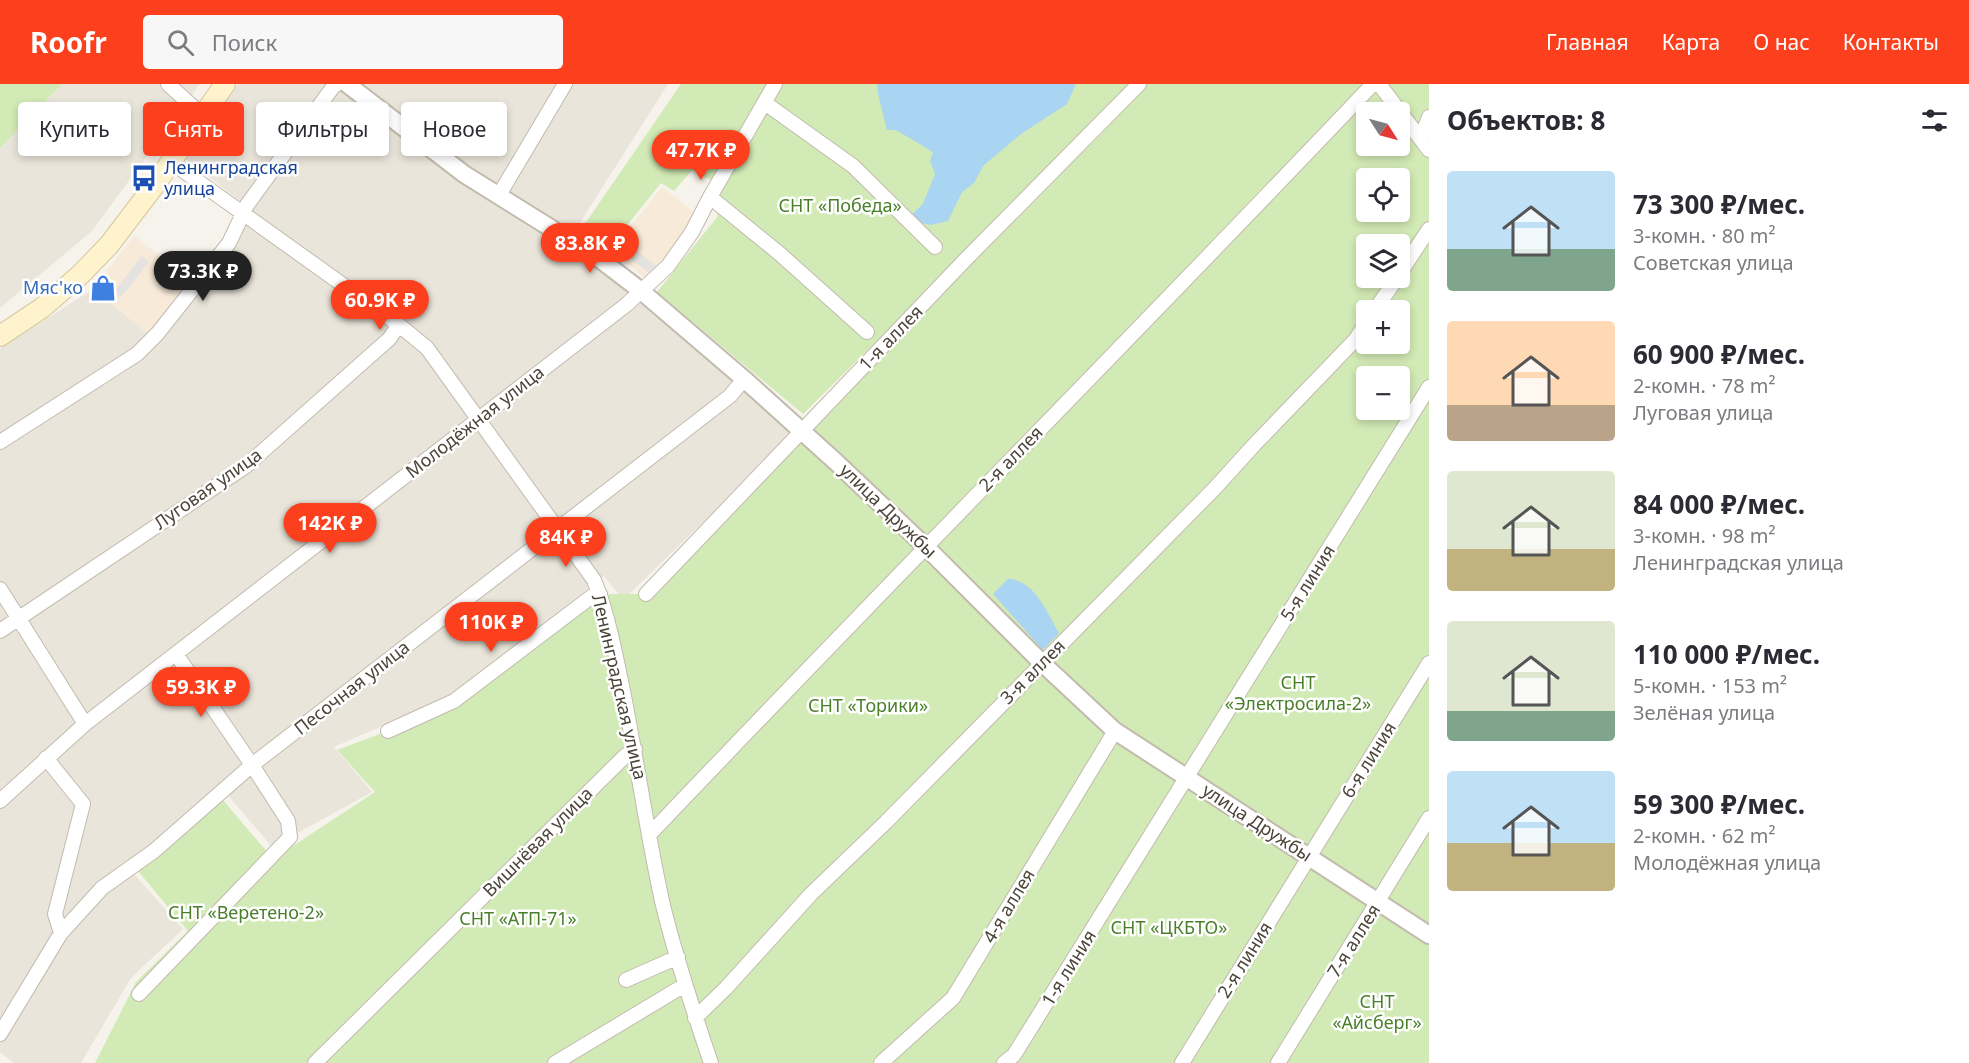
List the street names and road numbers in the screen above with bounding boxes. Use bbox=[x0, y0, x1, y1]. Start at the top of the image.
street label: 1-я аллея bbox=[853, 299, 928, 375]
street label: Молодёжная улица bbox=[400, 360, 549, 483]
street label: 2-я аллея bbox=[973, 420, 1048, 496]
street label: Луговая улица bbox=[149, 442, 266, 534]
street label: улица Дружбы bbox=[835, 458, 943, 563]
street label: 5-я линия bbox=[1274, 540, 1340, 625]
street label: Ленинградская улица bbox=[587, 592, 653, 782]
street label: 3-я аллея bbox=[995, 634, 1070, 709]
street label: Песочная улица bbox=[289, 635, 414, 740]
street label: 6-я линия bbox=[1335, 717, 1401, 802]
street label: улица Дружбы bbox=[1198, 778, 1317, 867]
street label: Вишнёвая улица bbox=[477, 781, 597, 901]
street label: 4-я аллея bbox=[977, 864, 1040, 947]
street label: 7-я аллея bbox=[1321, 899, 1385, 982]
street label: 2-я линия bbox=[1211, 917, 1277, 1002]
street label: 1-я линия bbox=[1035, 925, 1101, 1010]

